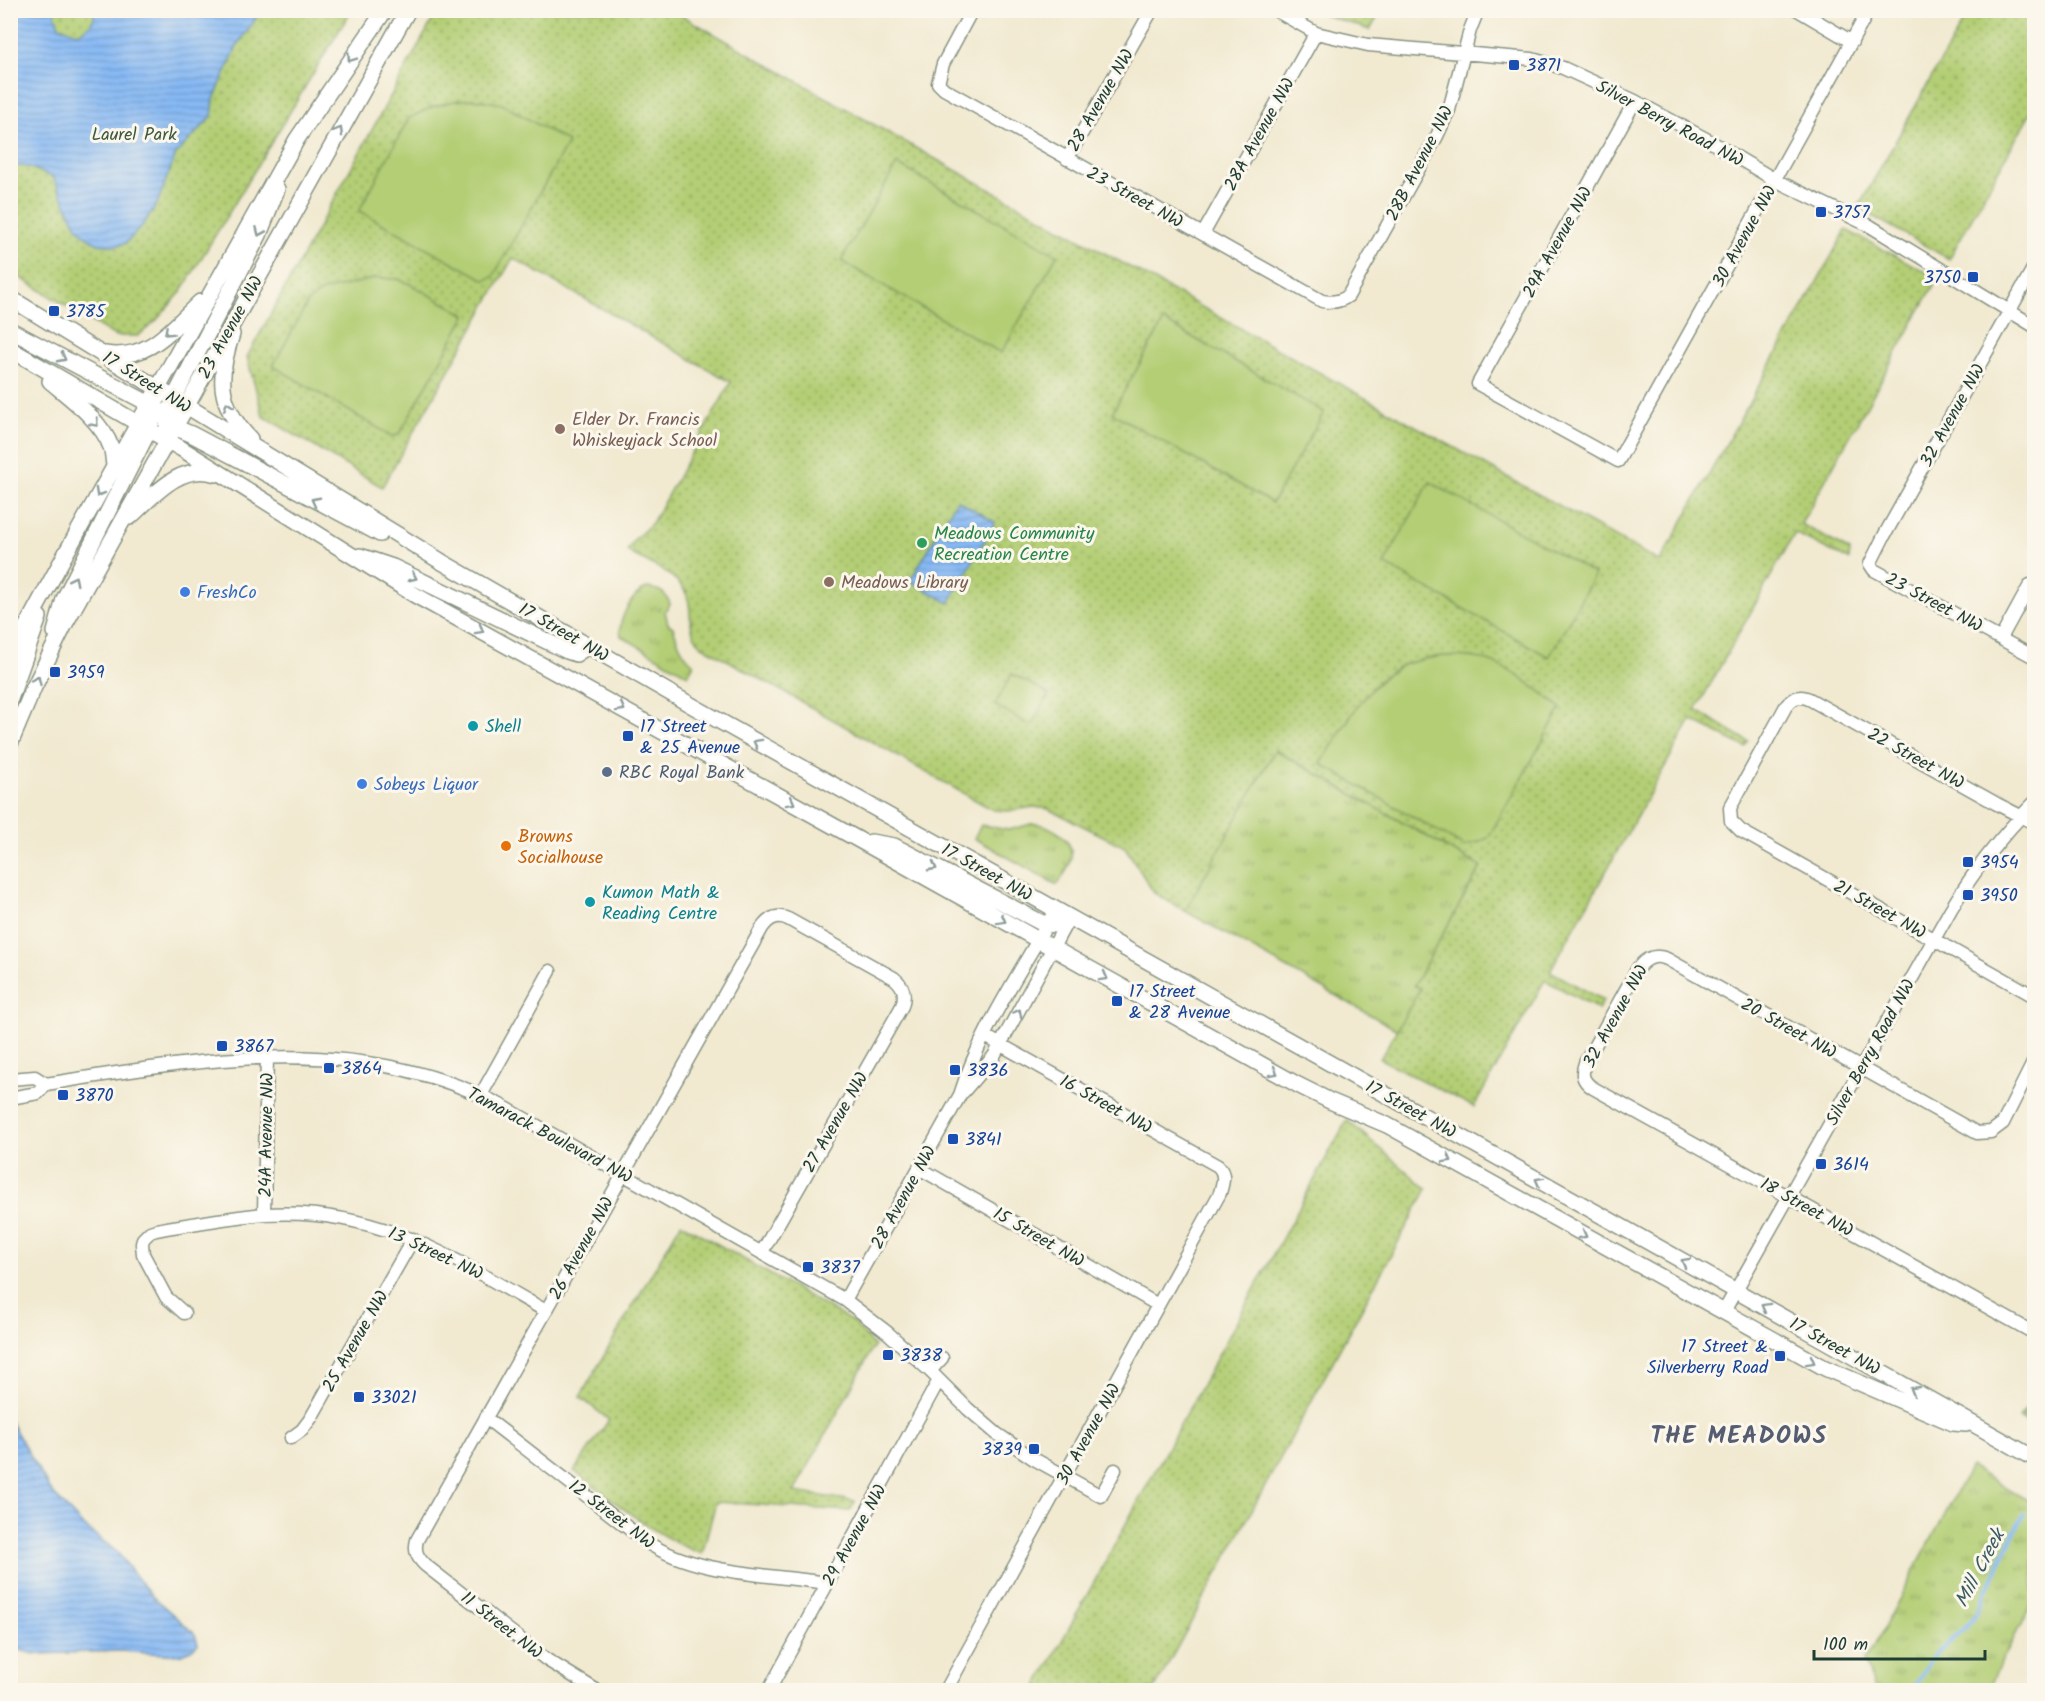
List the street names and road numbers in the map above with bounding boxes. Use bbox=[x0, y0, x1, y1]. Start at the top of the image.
street label: 28 Avenue NW bbox=[1060, 44, 1143, 158]
street label: 28A Avenue NW bbox=[1217, 73, 1304, 197]
street label: Silver Berry Road NW bbox=[1590, 73, 1748, 176]
street label: 28B Avenue NW bbox=[1379, 101, 1462, 227]
street label: 23 Street NW bbox=[1080, 160, 1188, 237]
street label: 30 Avenue NW bbox=[1705, 180, 1785, 293]
street label: 29A Avenue NW bbox=[1516, 182, 1601, 304]
street label: 23 Avenue NW bbox=[191, 271, 272, 385]
street label: 17 Street NW bbox=[96, 344, 196, 422]
street label: 32 Avenue NW bbox=[1913, 359, 1994, 473]
street label: 23 Street NW bbox=[1879, 565, 1987, 641]
street label: 17 Street NW bbox=[513, 596, 614, 671]
street label: 22 Street NW bbox=[1861, 721, 1969, 798]
street label: 17 Street NW bbox=[935, 836, 1037, 910]
street label: 21 Street NW bbox=[1827, 873, 1931, 948]
street label: 32 Avenue NW bbox=[1576, 960, 1657, 1074]
street label: Silver Berry Road NW bbox=[1819, 974, 1924, 1131]
street label: 20 Street NW bbox=[1735, 991, 1842, 1068]
street label: 27 Avenue NW bbox=[796, 1067, 877, 1179]
street label: 16 Street NW bbox=[1054, 1068, 1157, 1143]
street label: 24A Avenue NW bbox=[252, 1072, 283, 1198]
street label: 17 Street NW bbox=[1359, 1073, 1461, 1147]
street label: Tamarack Boulevard NW bbox=[461, 1080, 637, 1192]
street label: 28 Avenue NW bbox=[864, 1140, 945, 1255]
street label: 18 Street NW bbox=[1754, 1171, 1858, 1246]
street label: 26 Avenue NW bbox=[542, 1192, 623, 1306]
street label: 15 Street NW bbox=[987, 1200, 1090, 1276]
street label: 13 Street NW bbox=[383, 1220, 488, 1289]
street label: 25 Avenue NW bbox=[315, 1285, 397, 1398]
street label: 17 Street NW bbox=[1783, 1310, 1885, 1384]
street label: 30 Avenue NW bbox=[1049, 1378, 1129, 1491]
street label: 12 Street NW bbox=[561, 1473, 661, 1558]
street label: 29 Avenue NW bbox=[815, 1479, 895, 1592]
street label: 11 Street NW bbox=[454, 1585, 548, 1668]

